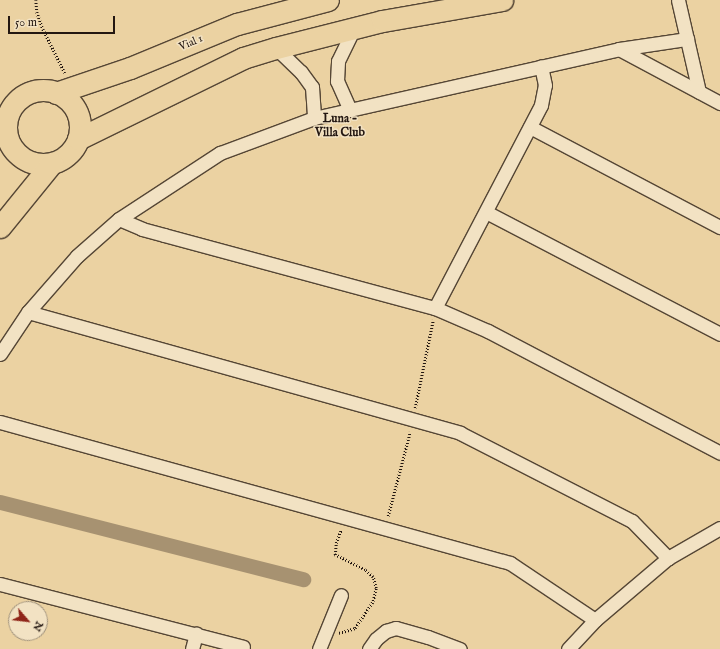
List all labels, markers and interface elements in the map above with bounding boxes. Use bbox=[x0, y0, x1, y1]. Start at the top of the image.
scale bar bbox=[10, 8, 117, 34]
text: 50 m bbox=[15, 15, 37, 30]
street label: Vial 1 bbox=[177, 32, 205, 54]
district label: Luna - Villa Club bbox=[315, 112, 365, 140]
north arrow bbox=[8, 601, 48, 641]
text: N bbox=[29, 619, 46, 634]

